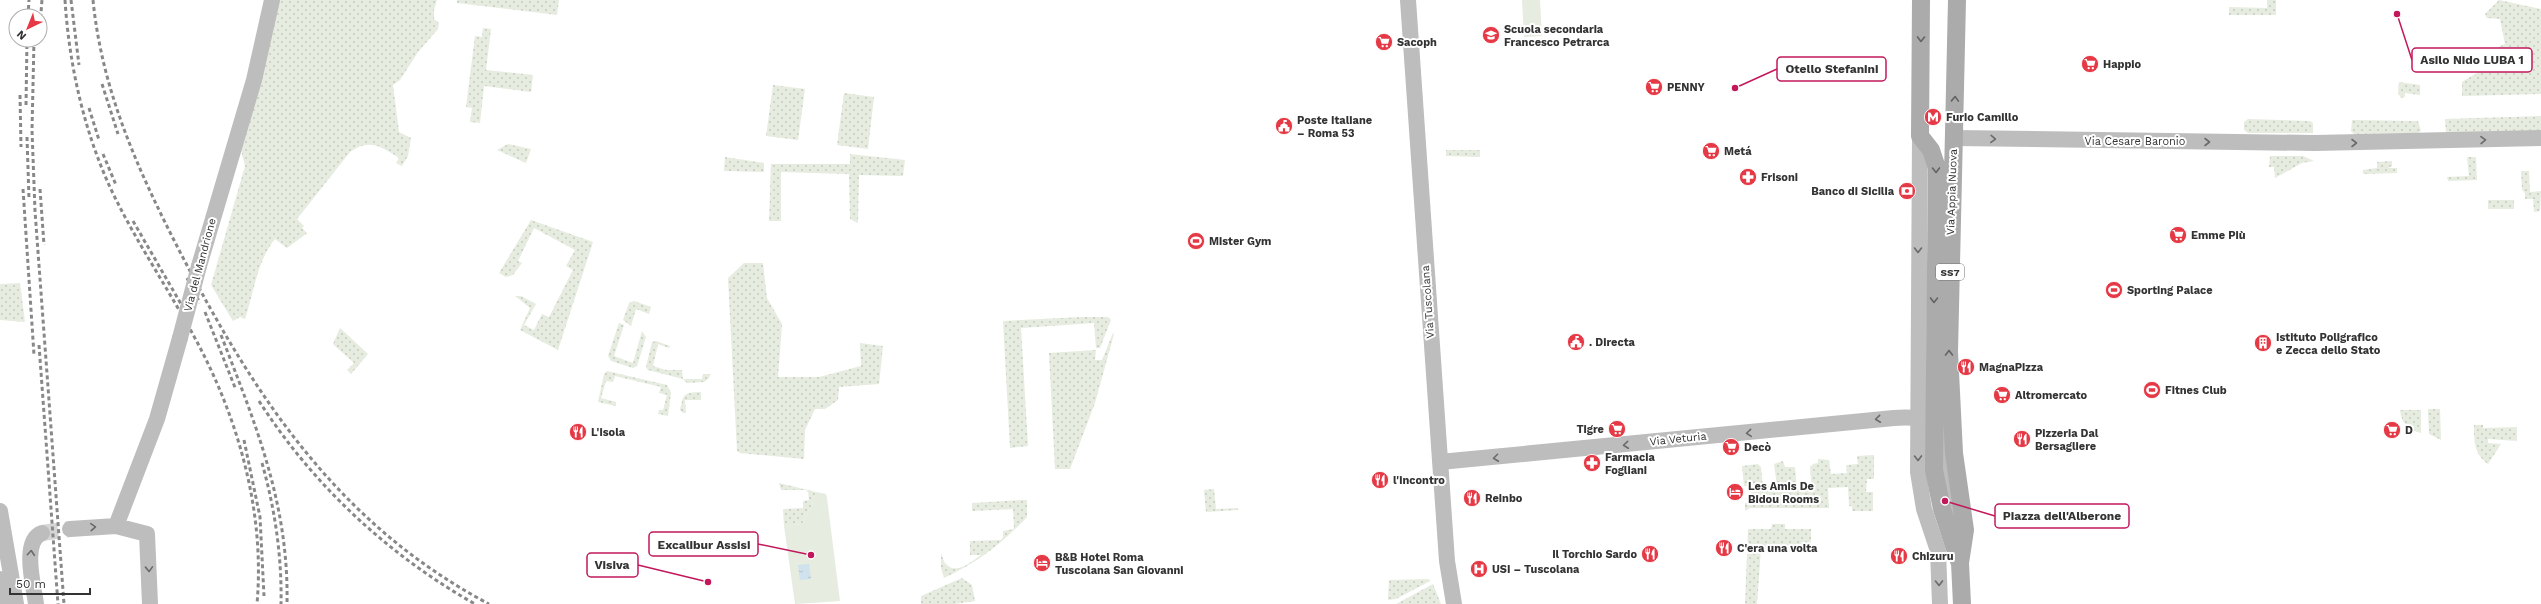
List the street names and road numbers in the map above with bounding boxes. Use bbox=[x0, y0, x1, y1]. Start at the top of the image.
street label: Via Cesare Baronio bbox=[2085, 135, 2185, 148]
street label: Via Appia Nuova bbox=[1944, 149, 1960, 235]
street label: Via del Mandrione bbox=[181, 217, 219, 313]
road number: SS7 bbox=[1936, 264, 1964, 280]
street label: Via Tuscolana bbox=[1419, 265, 1437, 339]
street label: Via Veturia bbox=[1649, 430, 1707, 448]

